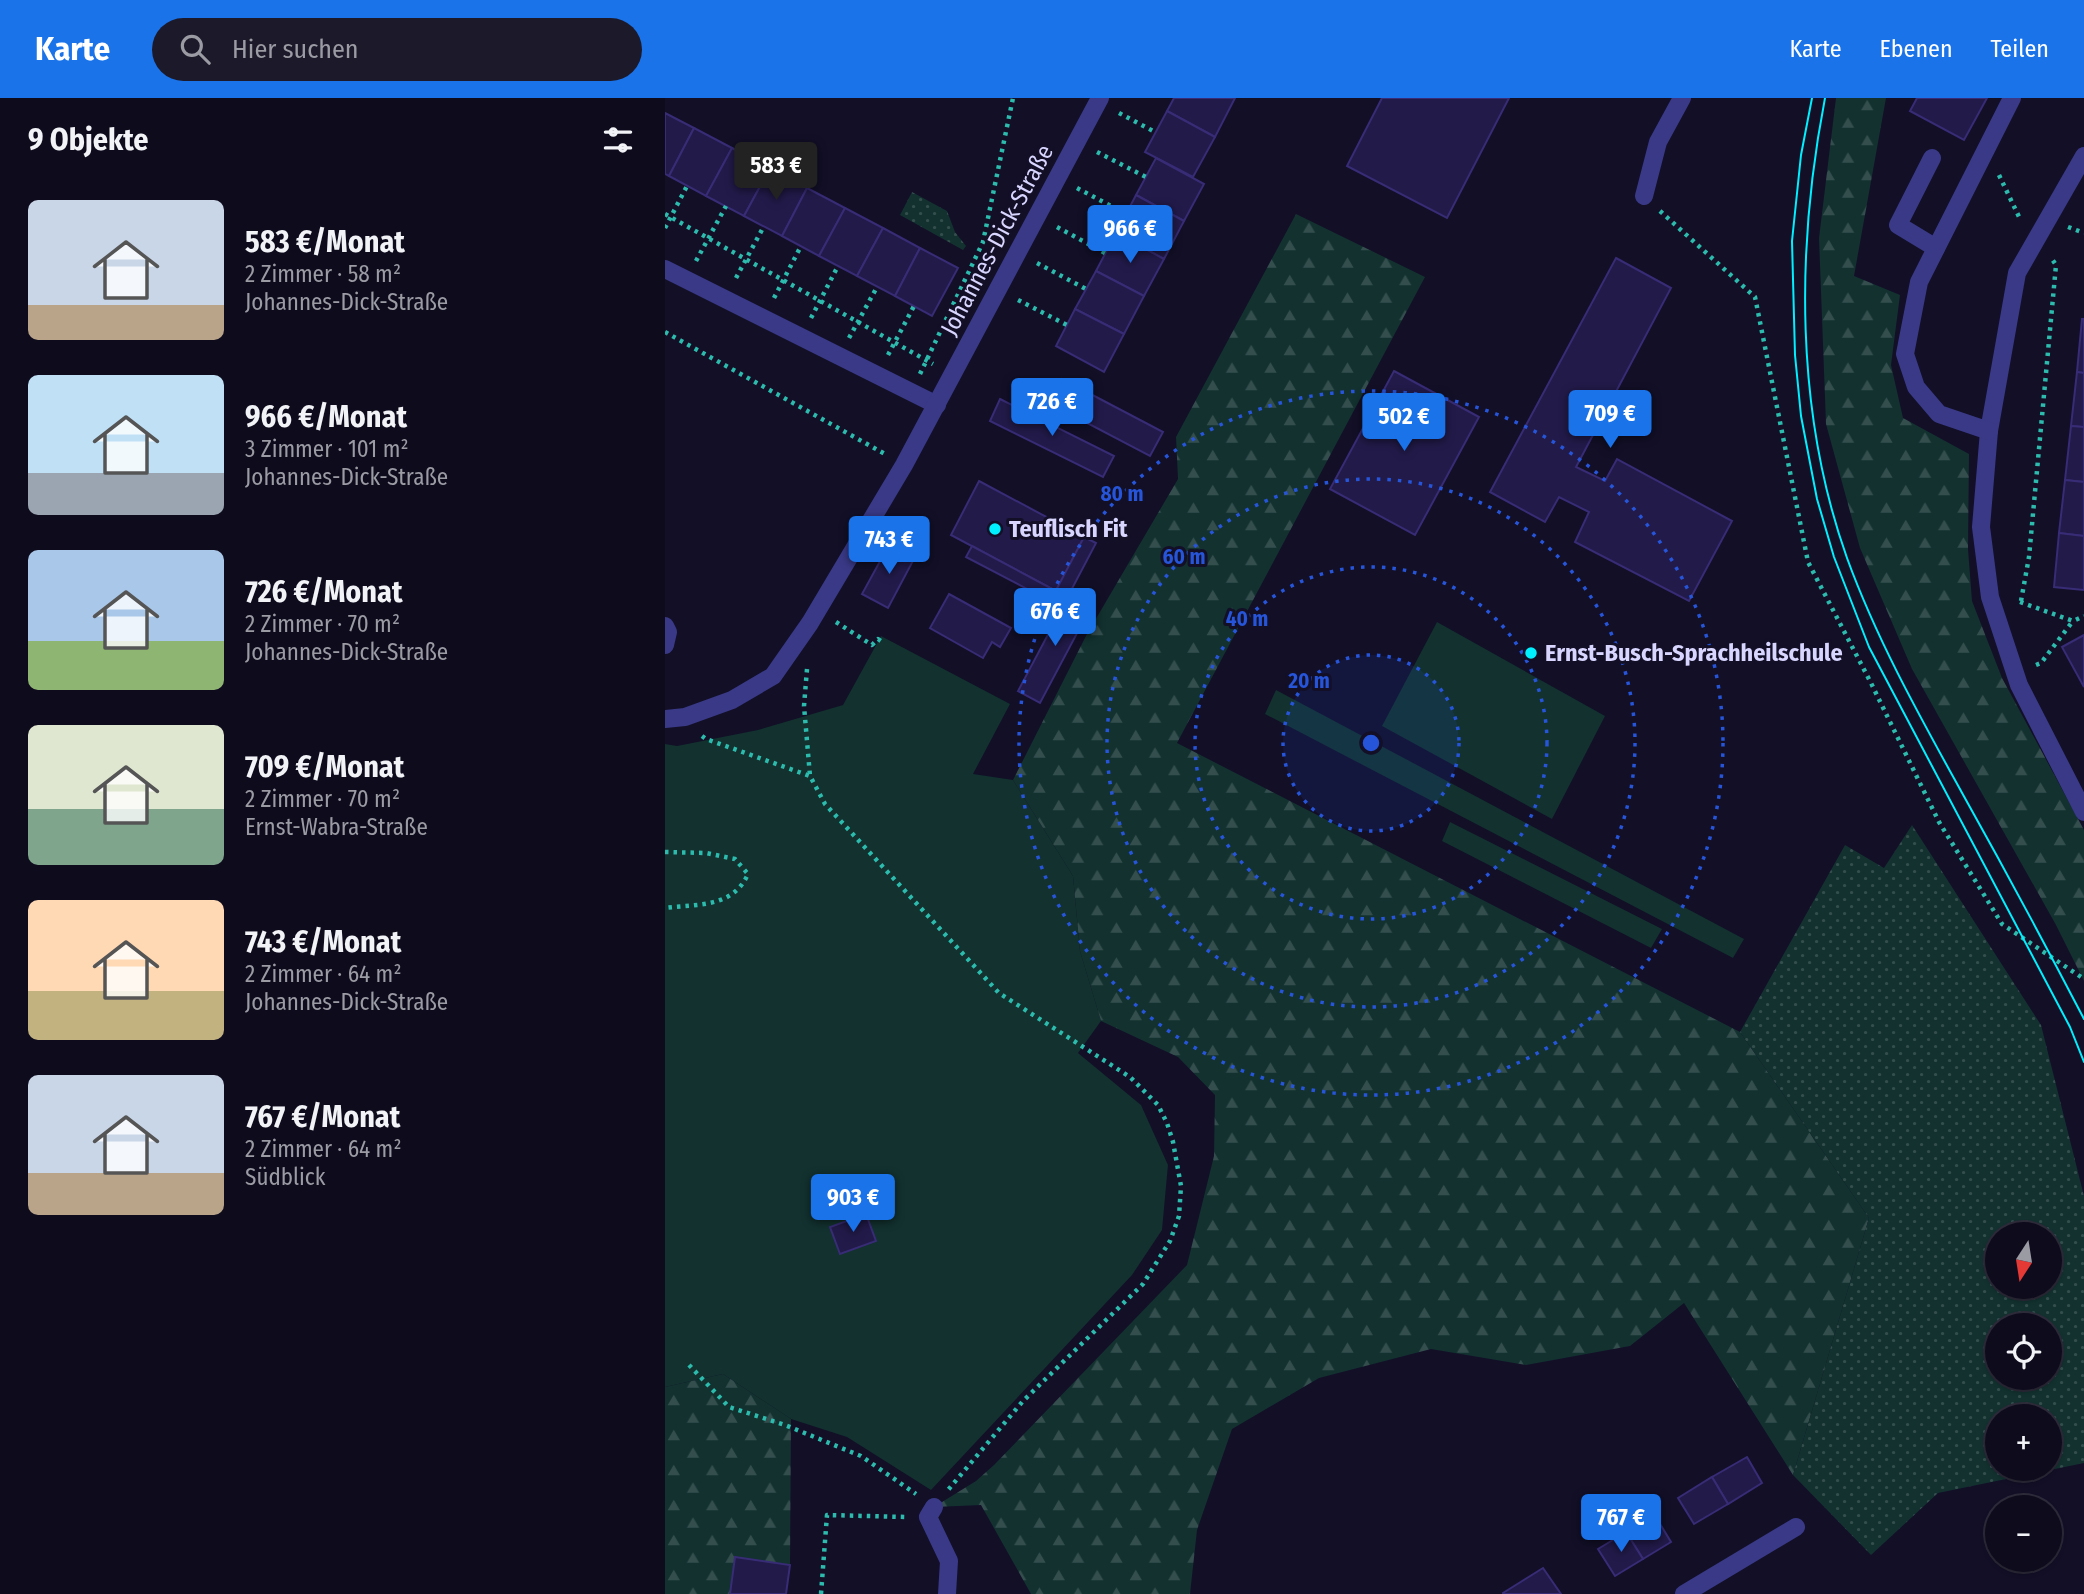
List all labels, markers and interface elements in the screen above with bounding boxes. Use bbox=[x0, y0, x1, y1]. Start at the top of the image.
search box bbox=[152, 18, 642, 81]
text: Karte bbox=[35, 29, 110, 69]
icon: search bbox=[176, 30, 214, 68]
text: Hier suchen bbox=[232, 34, 359, 65]
text: Karte bbox=[1790, 35, 1842, 63]
text: Ebenen bbox=[1880, 35, 1953, 63]
text: Teilen bbox=[1991, 35, 2049, 63]
icon: filters bbox=[599, 121, 637, 159]
text: 9 Objekte bbox=[28, 122, 148, 158]
street label: Johannes-Dick-Straße bbox=[935, 140, 1059, 340]
pin: 583 € bbox=[727, 142, 825, 202]
text: 583 € bbox=[750, 151, 802, 179]
pin: 966 € bbox=[1081, 206, 1179, 265]
text: 966 € bbox=[1103, 214, 1157, 242]
text: 583 €/Monat bbox=[245, 224, 405, 260]
icon: home bbox=[84, 228, 168, 312]
text: 2 Zimmer · 58 m² bbox=[245, 260, 401, 288]
text: Johannes-Dick-Straße bbox=[245, 288, 448, 316]
pin: 726 € bbox=[1003, 378, 1101, 438]
text: 726 € bbox=[1027, 387, 1077, 415]
pin: 709 € bbox=[1561, 390, 1659, 450]
pin: 502 € bbox=[1355, 394, 1453, 453]
text: 966 €/Monat bbox=[245, 399, 407, 435]
text: 709 € bbox=[1585, 399, 1635, 427]
text: 502 € bbox=[1378, 402, 1430, 430]
icon: home bbox=[84, 403, 168, 487]
text: 3 Zimmer · 101 m² bbox=[245, 435, 409, 463]
text: Johannes-Dick-Straße bbox=[245, 463, 448, 491]
text: 80 m bbox=[1101, 481, 1143, 507]
place label: Teuflisch Fit bbox=[1009, 515, 1128, 543]
pin: 743 € bbox=[840, 517, 938, 576]
marker: Teuflisch Fit bbox=[987, 521, 1003, 537]
text: 743 € bbox=[865, 525, 913, 553]
text: 60 m bbox=[1163, 544, 1205, 570]
text: 726 €/Monat bbox=[245, 574, 402, 610]
icon: home bbox=[84, 578, 168, 662]
pin: 676 € bbox=[1006, 588, 1104, 648]
text: 676 € bbox=[1030, 597, 1080, 625]
text: 40 m bbox=[1226, 606, 1268, 632]
text: 2 Zimmer · 70 m² bbox=[245, 610, 400, 638]
text: Johannes-Dick-Straße bbox=[245, 638, 448, 666]
place label: Ernst-Busch-Sprachheilschule bbox=[1545, 639, 1843, 667]
marker: Ernst-Busch-Sprachheilschule bbox=[1523, 645, 1539, 661]
text: 20 m bbox=[1287, 668, 1330, 694]
centre of rings bbox=[1359, 731, 1383, 755]
text: 709 €/Monat bbox=[245, 749, 404, 785]
icon: home bbox=[84, 753, 168, 837]
text: 2 Zimmer · 70 m² bbox=[245, 785, 400, 813]
text: Ernst-Wabra-Straße bbox=[245, 813, 428, 841]
text: 743 €/Monat bbox=[245, 924, 401, 960]
icon: home bbox=[84, 928, 168, 1012]
text: 2 Zimmer · 64 m² bbox=[245, 960, 402, 988]
text: Johannes-Dick-Straße bbox=[245, 988, 448, 1016]
text: 767 €/Monat bbox=[245, 1099, 400, 1135]
icon: home bbox=[84, 1103, 168, 1187]
text: 2 Zimmer · 64 m² bbox=[245, 1135, 402, 1163]
text: Südblick bbox=[245, 1163, 325, 1191]
pin: 903 € bbox=[804, 1174, 902, 1234]
text: 903 € bbox=[827, 1183, 879, 1211]
north arrow bbox=[1985, 1222, 2061, 1298]
map controls bbox=[1985, 1222, 2062, 1572]
button: locate bbox=[1985, 1313, 2062, 1390]
button: + bbox=[1985, 1404, 2062, 1481]
pin: 767 € bbox=[1572, 1494, 1670, 1554]
button: − bbox=[1985, 1495, 2062, 1572]
text: 767 € bbox=[1597, 1503, 1645, 1531]

